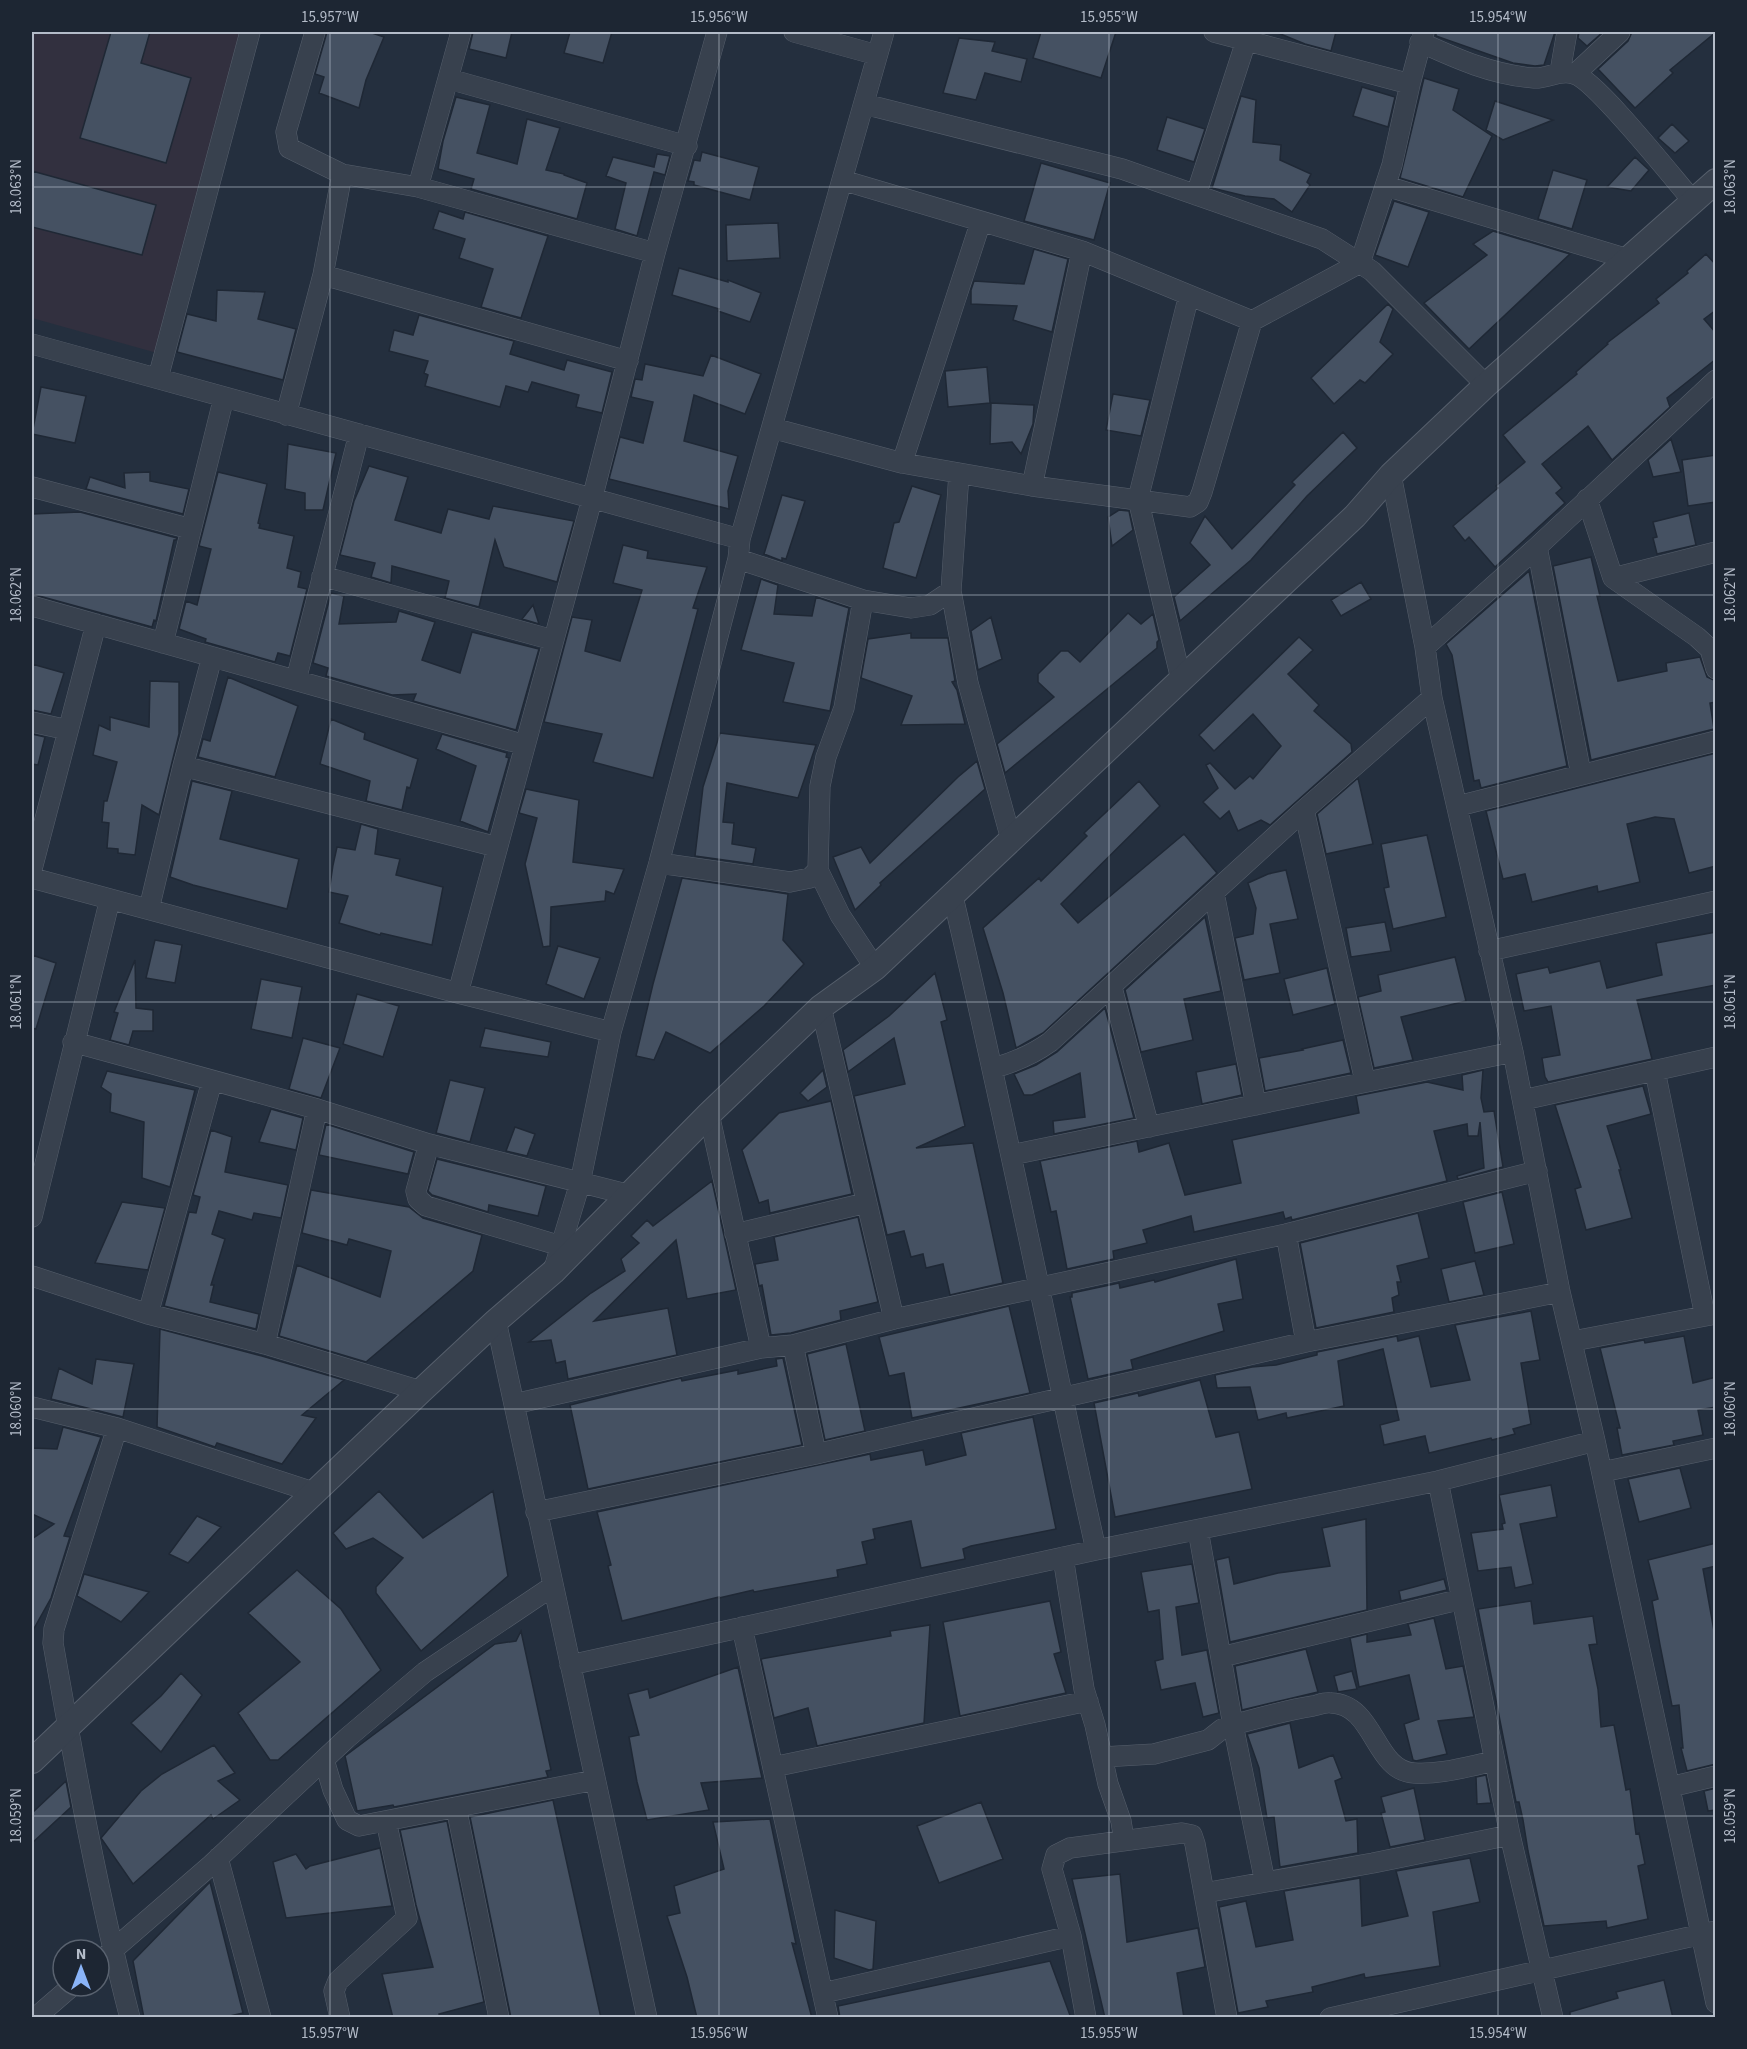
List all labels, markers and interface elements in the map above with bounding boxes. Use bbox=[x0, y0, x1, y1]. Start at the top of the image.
text: 15.957°W bbox=[301, 7, 359, 28]
text: 15.956°W bbox=[690, 7, 748, 28]
text: 15.955°W bbox=[1080, 7, 1138, 28]
text: 15.954°W bbox=[1469, 7, 1527, 28]
text: 18.063°N bbox=[6, 159, 27, 215]
text: 18.063°N bbox=[1720, 159, 1741, 215]
text: 18.062°N bbox=[6, 567, 27, 623]
text: 18.062°N bbox=[1720, 567, 1741, 623]
text: 18.061°N bbox=[6, 974, 27, 1030]
text: 18.061°N bbox=[1720, 974, 1741, 1030]
text: 18.060°N bbox=[6, 1381, 27, 1437]
text: 18.060°N bbox=[1720, 1381, 1741, 1437]
text: 18.059°N bbox=[6, 1788, 27, 1844]
text: 18.059°N bbox=[1720, 1788, 1741, 1844]
north arrow bbox=[51, 1938, 111, 1998]
text: N bbox=[76, 1943, 86, 1965]
text: 15.957°W bbox=[301, 2023, 359, 2044]
text: 15.956°W bbox=[690, 2023, 748, 2044]
text: 15.955°W bbox=[1080, 2023, 1138, 2044]
text: 15.954°W bbox=[1469, 2023, 1527, 2044]

